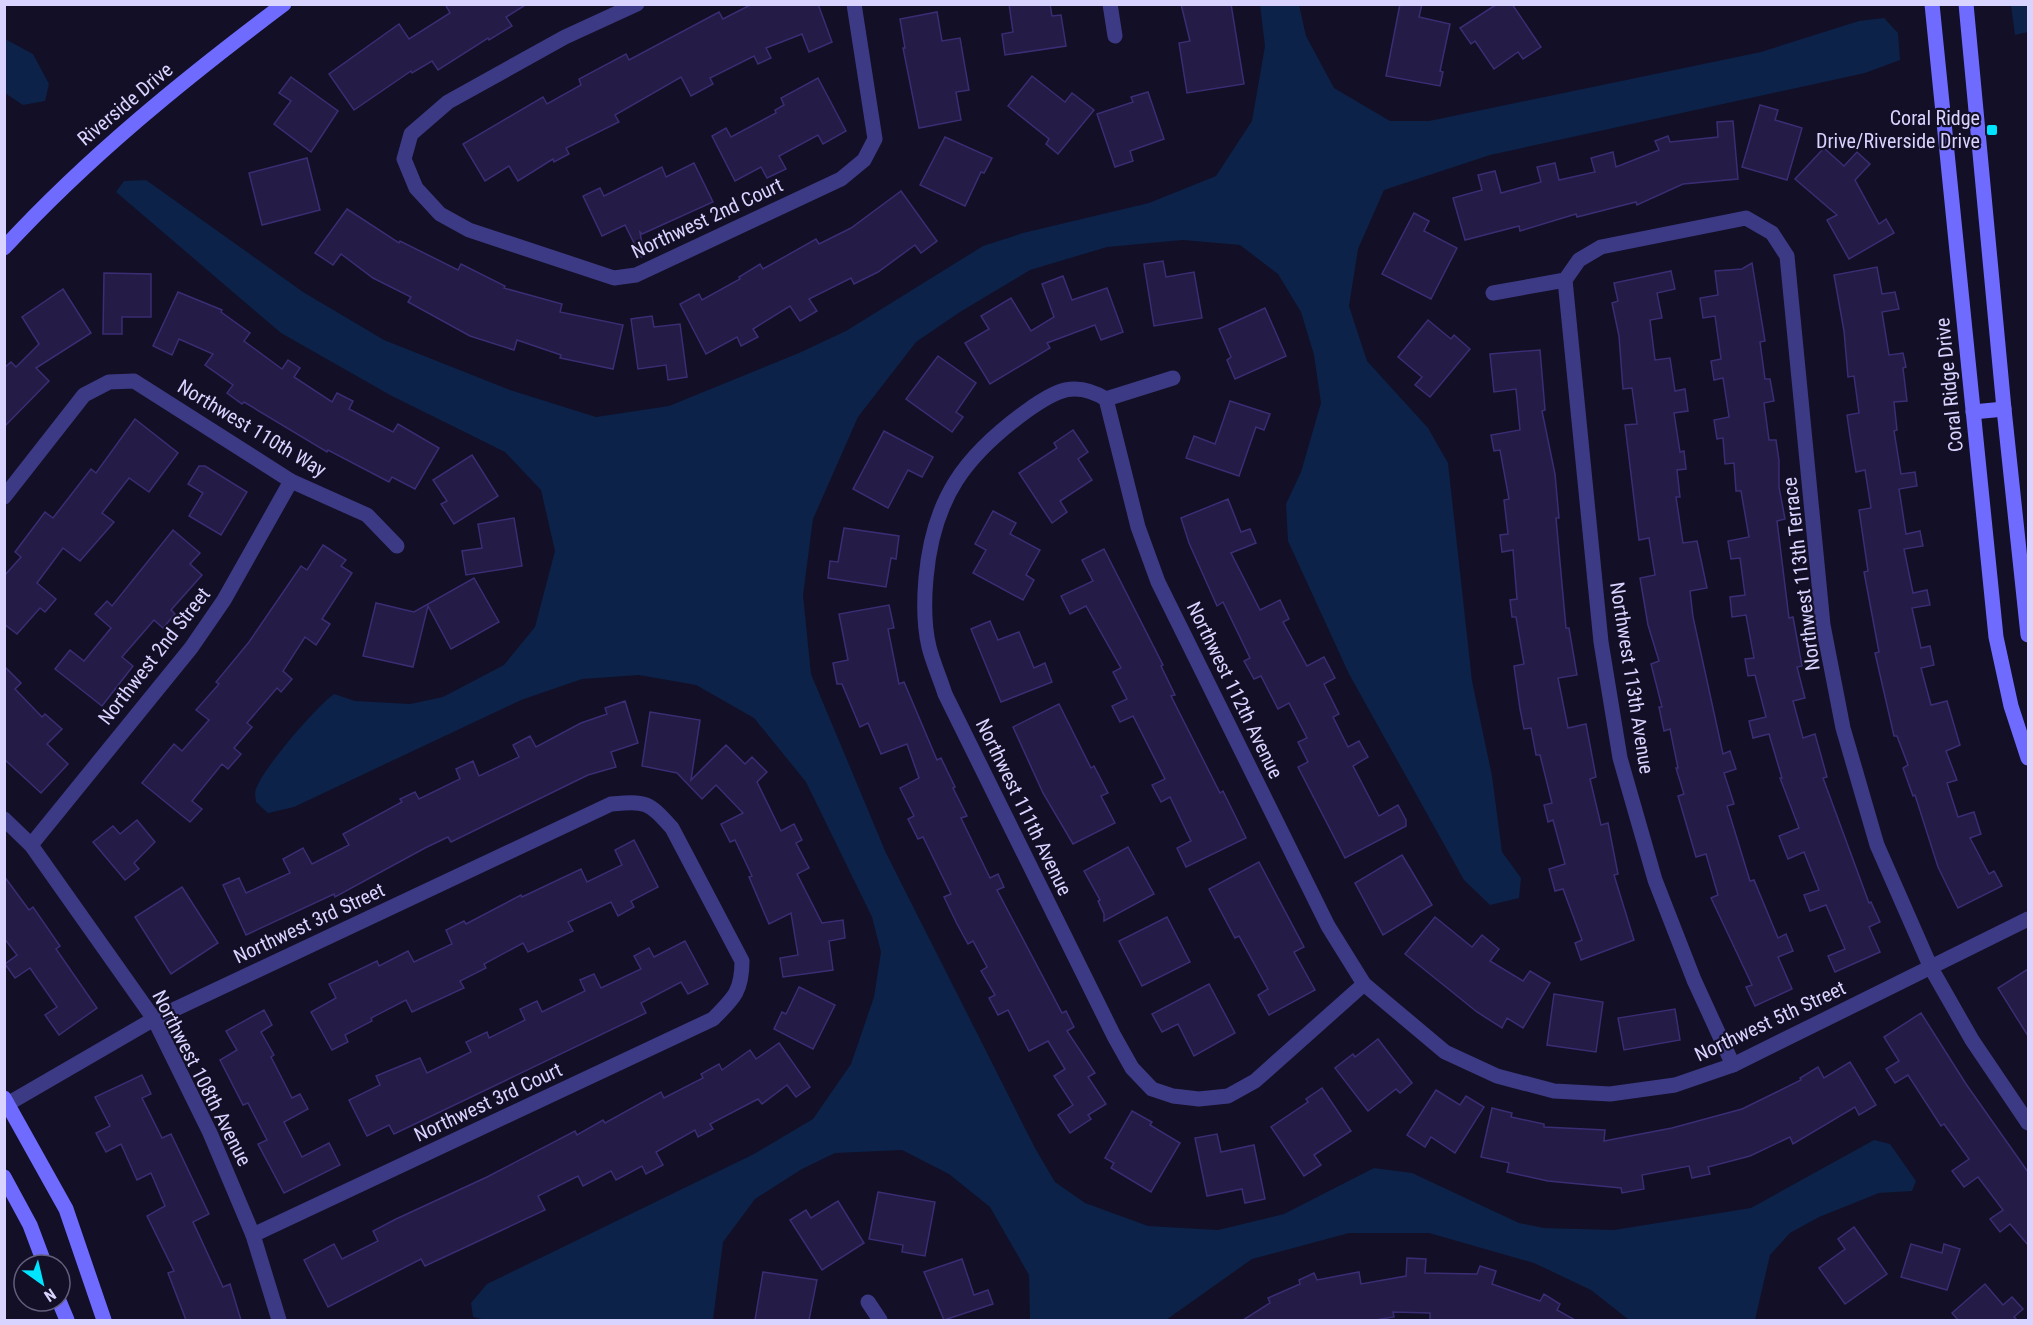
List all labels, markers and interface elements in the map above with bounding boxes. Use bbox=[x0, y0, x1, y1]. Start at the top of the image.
street label: Riverside Drive bbox=[73, 57, 177, 151]
place label: Coral Ridge Drive/Riverside Drive bbox=[1816, 106, 1980, 153]
marker: Coral Ridge Drive/Riverside Drive bbox=[1985, 123, 1999, 137]
street label: Northwest 2nd Court bbox=[628, 172, 787, 264]
street label: Coral Ridge Drive bbox=[1930, 317, 1968, 453]
street label: Northwest 110th Way bbox=[173, 374, 331, 482]
street label: Northwest 113th Terrace bbox=[1777, 476, 1825, 672]
street label: Northwest 113th Avenue bbox=[1605, 580, 1659, 776]
street label: Northwest 2nd Street bbox=[93, 583, 215, 729]
street label: Northwest 112th Avenue bbox=[1182, 598, 1288, 782]
street label: Northwest 111th Avenue bbox=[971, 715, 1077, 899]
street label: Northwest 3rd Street bbox=[230, 877, 388, 968]
street label: Northwest 5th Street bbox=[1691, 976, 1849, 1066]
street label: Northwest 108th Avenue bbox=[147, 986, 257, 1170]
street label: Northwest 3rd Court bbox=[410, 1057, 566, 1147]
north arrow bbox=[12, 1253, 72, 1313]
text: N bbox=[41, 1284, 59, 1306]

